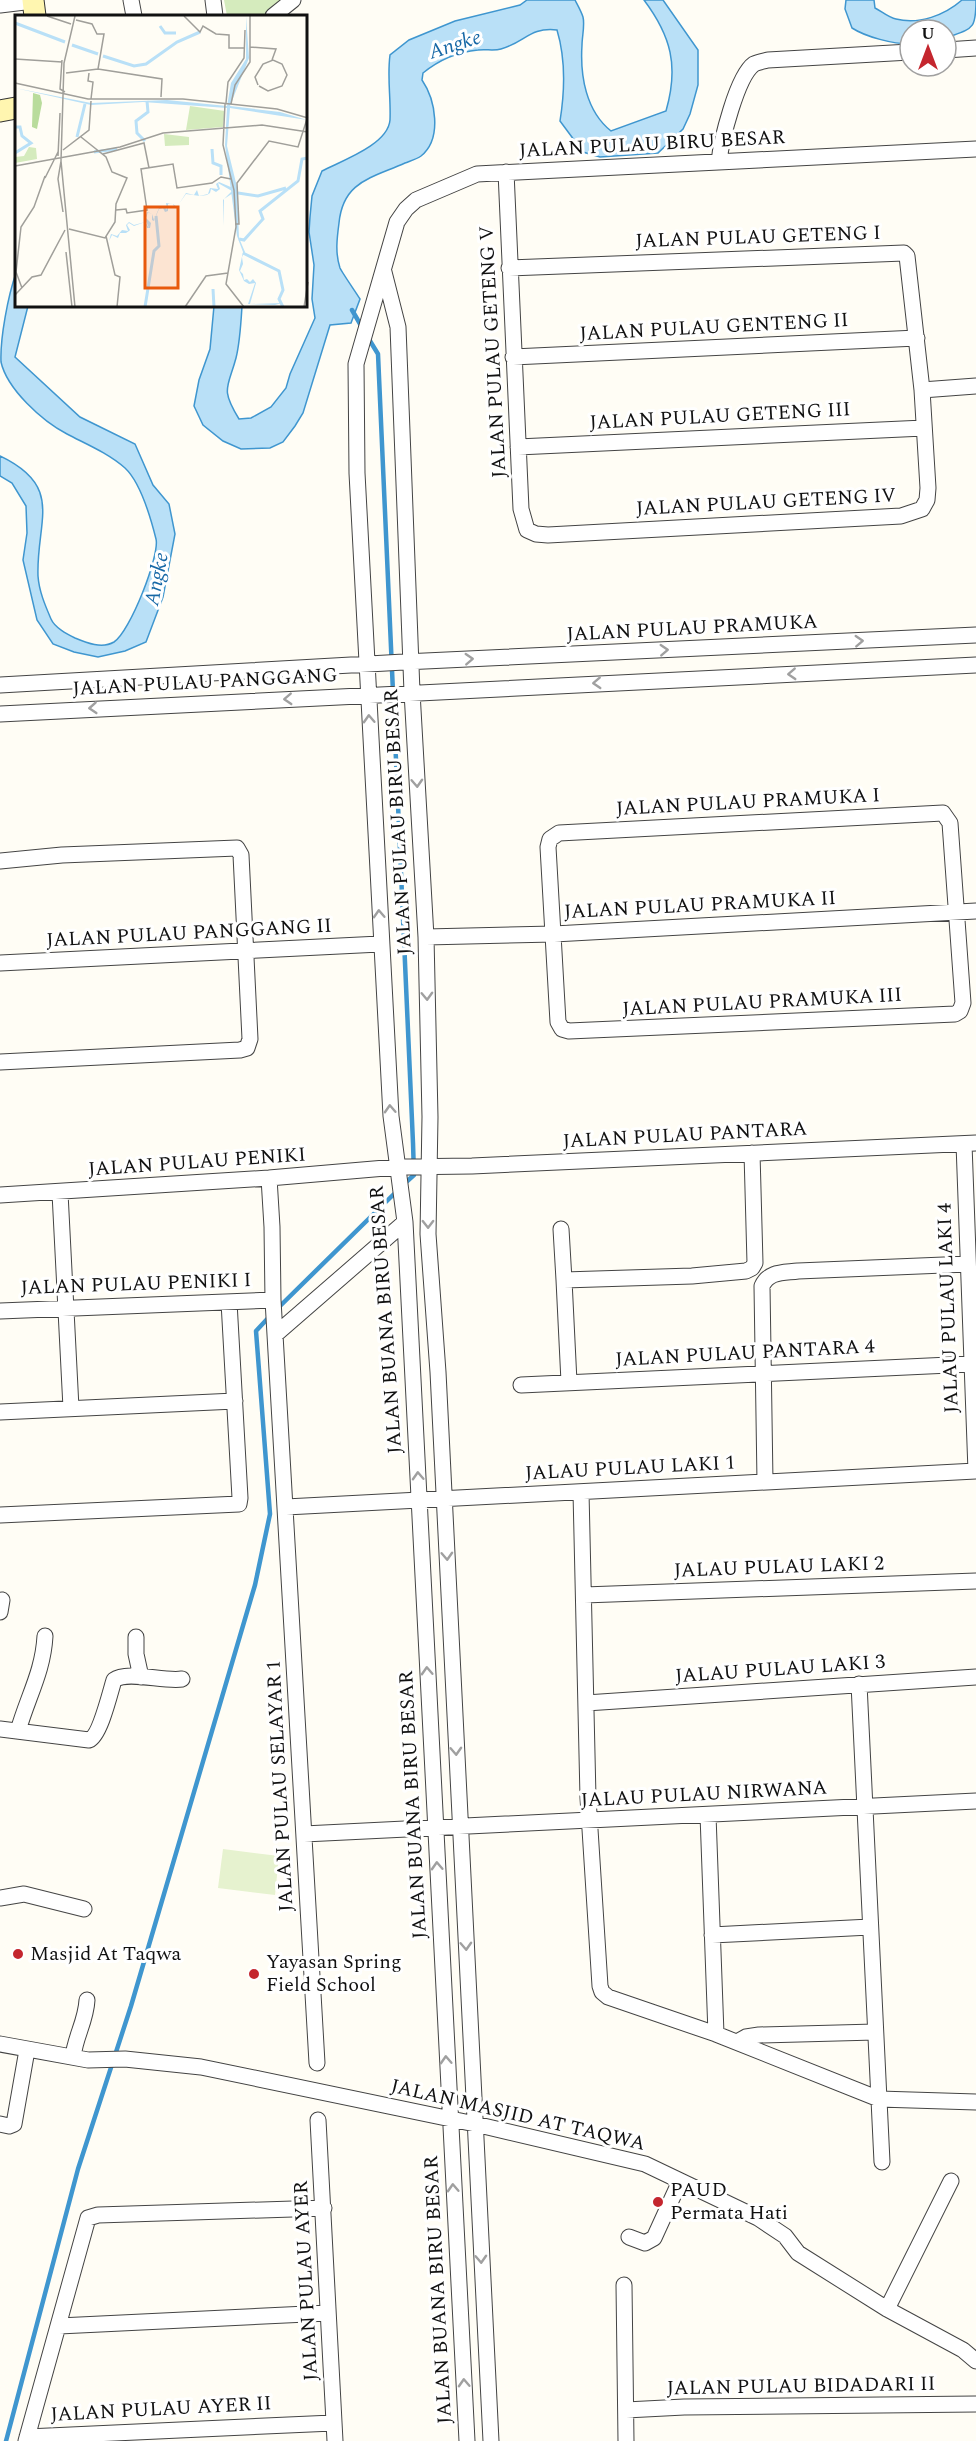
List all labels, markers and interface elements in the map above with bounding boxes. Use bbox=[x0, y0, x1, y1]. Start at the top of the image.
inset map bbox=[15, 15, 308, 308]
north arrow bbox=[898, 18, 958, 78]
water label: Angke bbox=[423, 21, 486, 69]
text: U bbox=[921, 22, 935, 46]
street label: JALAN PULAU BIRU BESAR bbox=[518, 122, 787, 166]
street label: JALAN PULAU GETENG I bbox=[635, 218, 881, 256]
street label: JALAN PULAU GETENG V bbox=[471, 225, 515, 479]
street label: JALAN PULAU GENTENG II bbox=[579, 305, 849, 349]
street label: JALAN PULAU GETENG III bbox=[589, 394, 851, 438]
street label: JALAN PULAU GETENG IV bbox=[635, 480, 897, 524]
water label: Angke bbox=[136, 549, 178, 610]
street label: JALAN PULAU PRAMUKA bbox=[566, 606, 818, 650]
one-way arrow bbox=[854, 634, 863, 647]
one-way arrow bbox=[659, 644, 668, 657]
one-way arrow bbox=[465, 653, 474, 666]
street label: JALAN PULAU PANGGANG bbox=[72, 660, 338, 704]
one-way arrow bbox=[787, 667, 796, 680]
one-way arrow bbox=[592, 676, 601, 689]
street label: JALAN PULAU BIRU BESAR bbox=[376, 687, 420, 956]
one-way arrow bbox=[284, 693, 293, 706]
one-way arrow bbox=[89, 701, 98, 714]
one-way arrow bbox=[362, 715, 375, 724]
one-way arrow bbox=[410, 779, 423, 788]
street label: JALAN PULAU PRAMUKA I bbox=[615, 780, 881, 824]
street label: JALAN PULAU PRAMUKA II bbox=[563, 883, 837, 927]
one-way arrow bbox=[372, 909, 385, 918]
street label: JALAN PULAU PANGGANG II bbox=[45, 911, 333, 955]
street label: JALAN PULAU PRAMUKA III bbox=[621, 980, 903, 1024]
one-way arrow bbox=[421, 991, 434, 1000]
one-way arrow bbox=[384, 1104, 397, 1113]
street label: JALAN PULAU PANTARA bbox=[562, 1114, 808, 1156]
street label: JALAN PULAU PENIKI bbox=[87, 1139, 307, 1185]
street label: JALAN BUANA BIRU BESAR bbox=[362, 1184, 410, 1455]
street label: JALAU PULAU LAKI 4 bbox=[929, 1202, 967, 1414]
one-way arrow bbox=[421, 1220, 434, 1229]
street label: JALAN PULAU PENIKI I bbox=[20, 1265, 252, 1303]
street label: JALAN PULAU PANTARA 4 bbox=[614, 1331, 876, 1375]
street label: JALAU PULAU LAKI 1 bbox=[524, 1448, 736, 1488]
one-way arrow bbox=[411, 1471, 424, 1480]
street label: JALAU PULAU LAKI 2 bbox=[673, 1548, 885, 1586]
one-way arrow bbox=[440, 1552, 453, 1561]
street label: JALAU PULAU LAKI 3 bbox=[674, 1647, 886, 1691]
street label: JALAN PULAU SELAYAR 1 bbox=[258, 1659, 302, 1913]
one-way arrow bbox=[421, 1666, 434, 1675]
street label: JALAN BUANA BIRU BESAR bbox=[391, 1669, 435, 1940]
one-way arrow bbox=[450, 1746, 463, 1755]
street label: JALAU PULAU NIRWANA bbox=[580, 1773, 828, 1815]
one-way arrow bbox=[430, 1861, 443, 1870]
place label: Masjid At Taqwa bbox=[30, 1939, 181, 1969]
one-way arrow bbox=[459, 1941, 472, 1950]
marker: Masjid At Taqwa bbox=[11, 1947, 25, 1961]
place label: Yayasan Spring Field School bbox=[266, 1947, 402, 2000]
marker: Yayasan Spring Field School bbox=[247, 1967, 261, 1981]
one-way arrow bbox=[440, 2056, 453, 2065]
street label: JALAN MASJID AT TAQWA bbox=[388, 2071, 648, 2159]
street label: JALAN BUANA BIRU BESAR bbox=[416, 2154, 460, 2425]
place label: PAUD Permata Hati bbox=[670, 2175, 788, 2228]
street label: JALAN PULAU AYER bbox=[286, 2179, 326, 2382]
one-way arrow bbox=[447, 2183, 460, 2192]
marker: PAUD Permata Hati bbox=[651, 2195, 665, 2209]
one-way arrow bbox=[475, 2255, 488, 2264]
street label: JALAN PULAU BIDADARI II bbox=[666, 2369, 936, 2403]
one-way arrow bbox=[457, 2378, 470, 2387]
street label: JALAN PULAU AYER II bbox=[50, 2388, 272, 2430]

